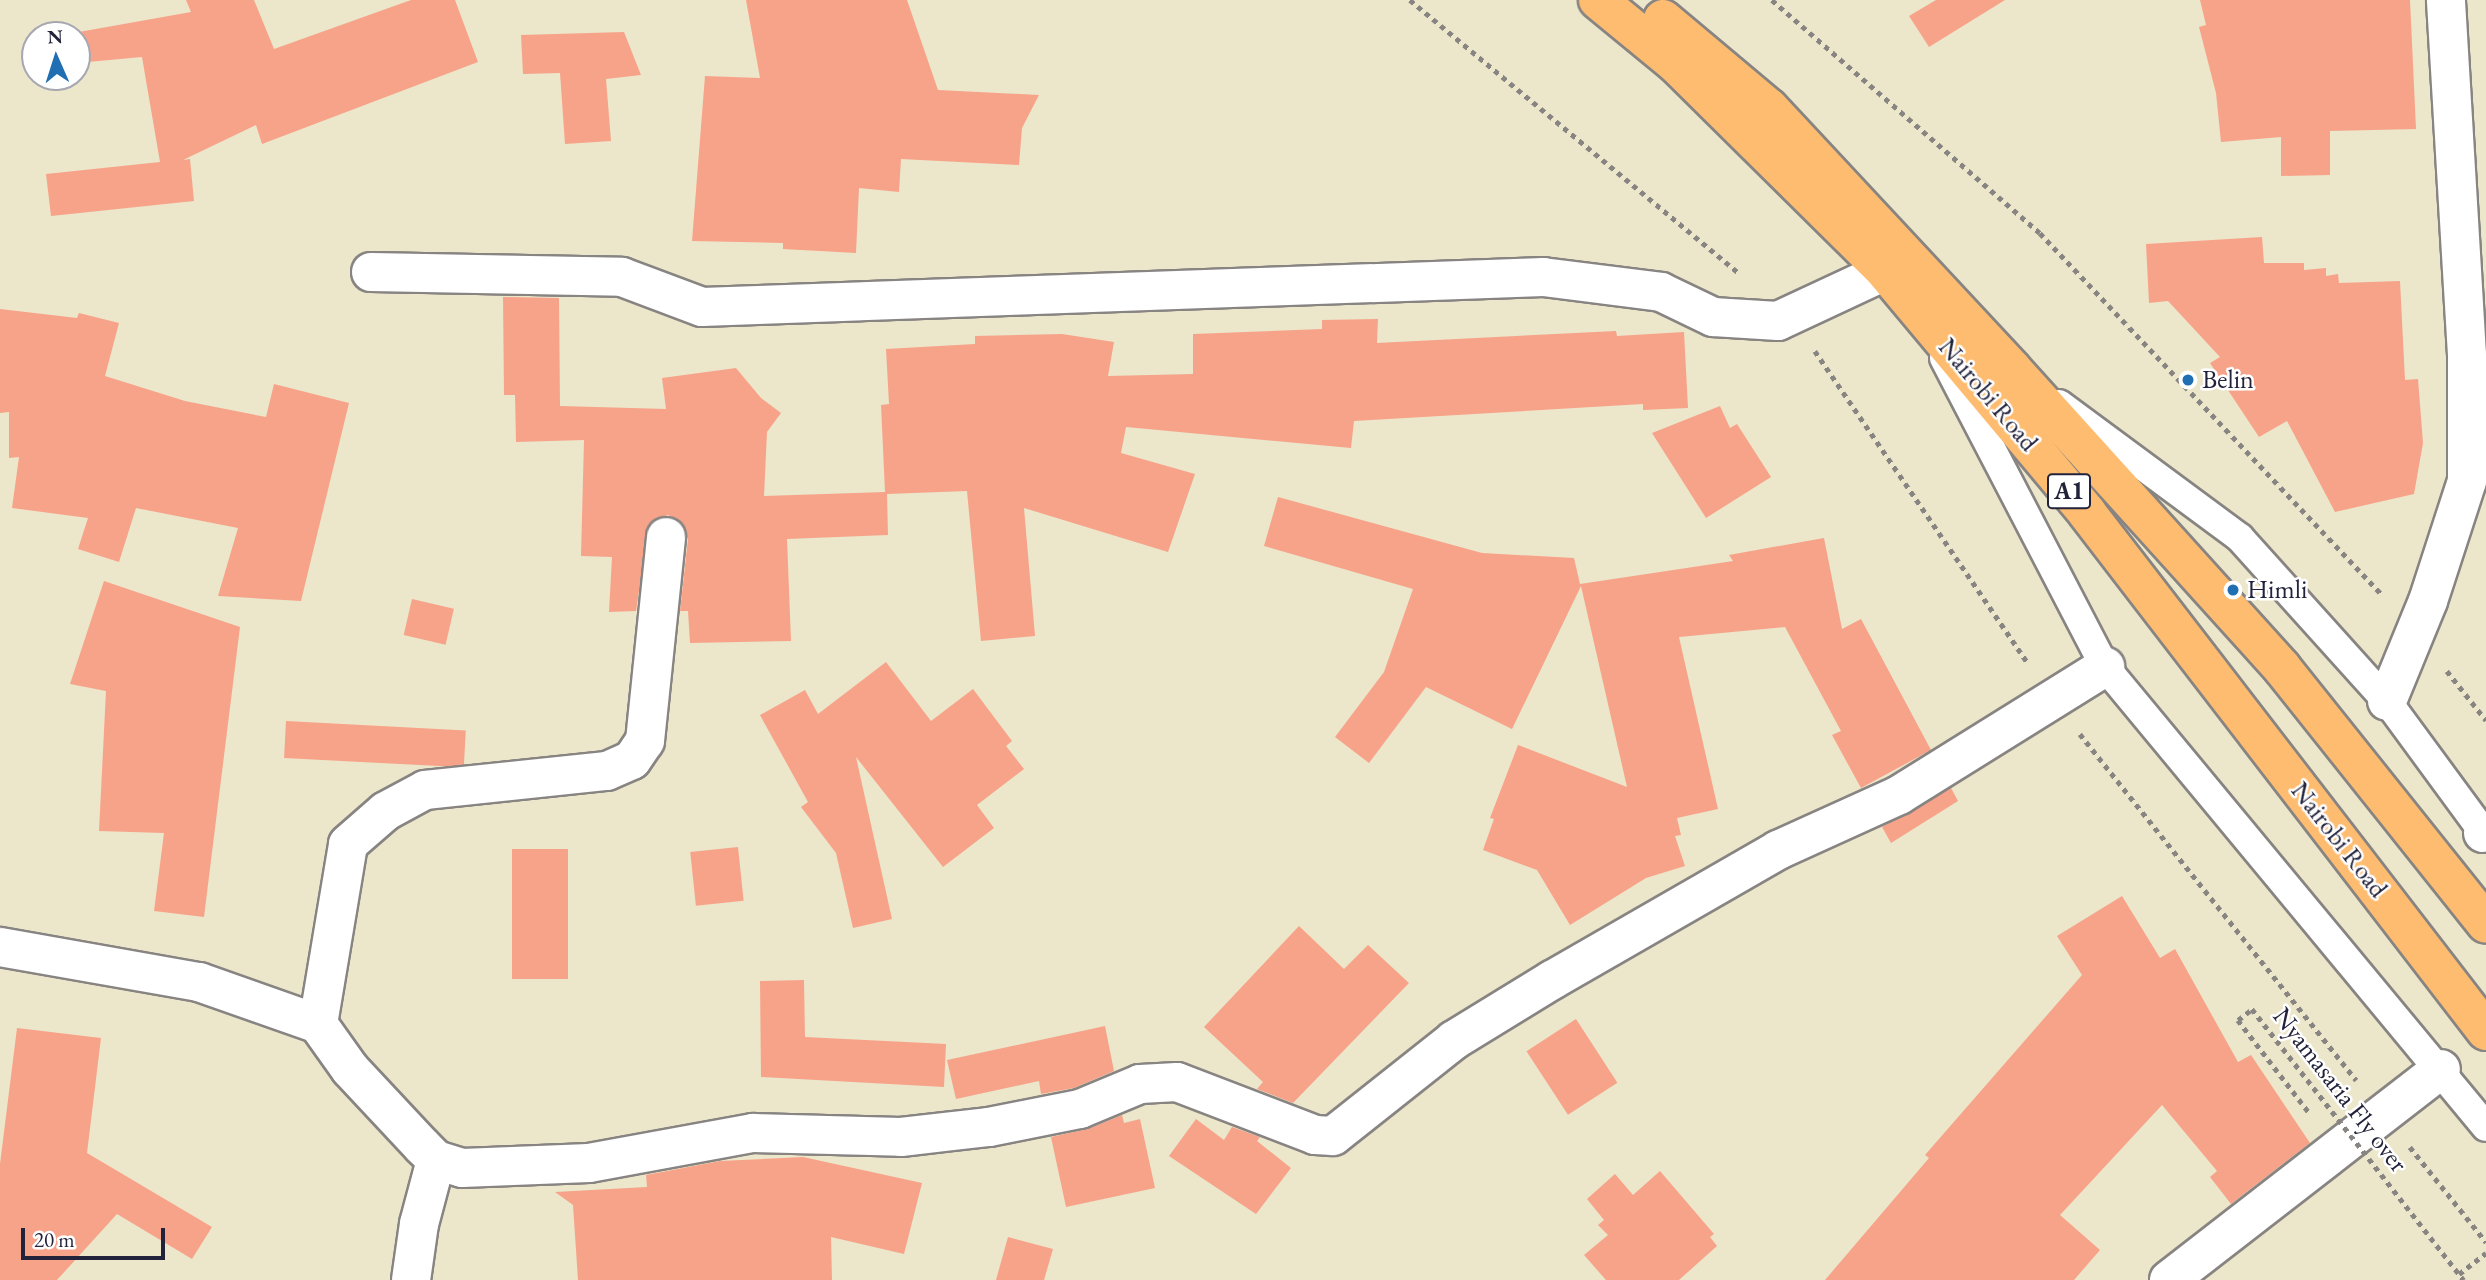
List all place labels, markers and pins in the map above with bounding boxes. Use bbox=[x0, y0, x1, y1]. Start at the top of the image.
place label: Belin bbox=[2202, 364, 2254, 396]
marker: Belin bbox=[2180, 372, 2196, 388]
place label: Himli bbox=[2247, 574, 2307, 606]
marker: Himli bbox=[2225, 582, 2241, 598]

